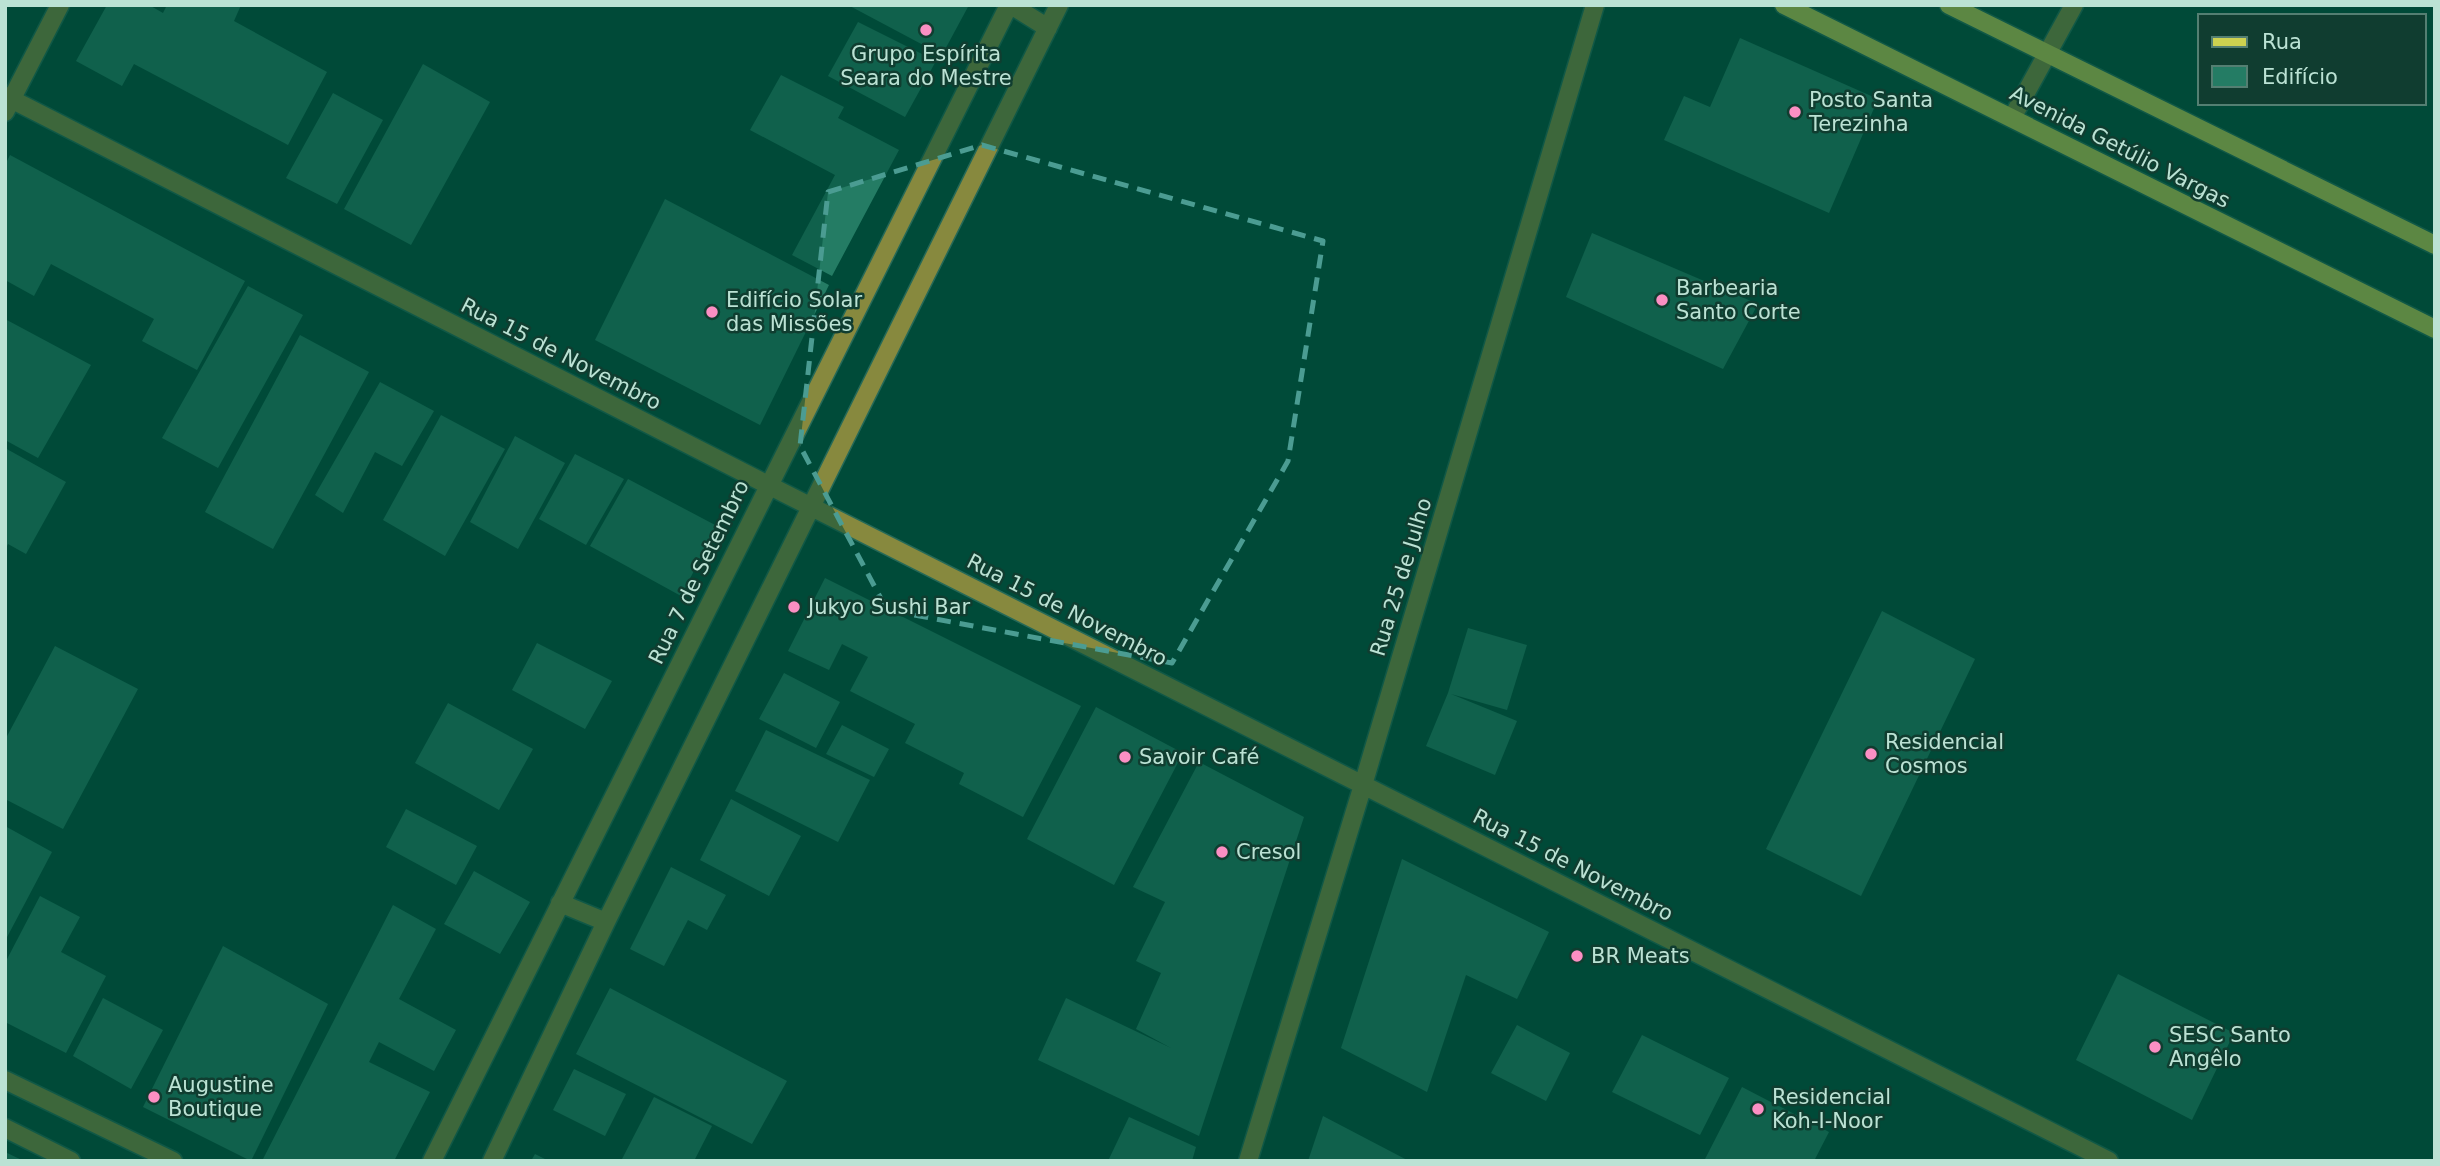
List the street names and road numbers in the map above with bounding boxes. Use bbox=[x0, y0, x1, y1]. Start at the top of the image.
street label: Avenida Getúlio Vargas bbox=[2006, 81, 2234, 213]
street label: Rua 15 de Novembro bbox=[457, 293, 665, 415]
street label: Rua 7 de Setembro bbox=[644, 476, 754, 668]
street label: Rua 25 de Julho bbox=[1366, 495, 1436, 659]
street label: Rua 15 de Novembro bbox=[963, 549, 1171, 671]
street label: Rua 15 de Novembro bbox=[1469, 804, 1677, 926]

